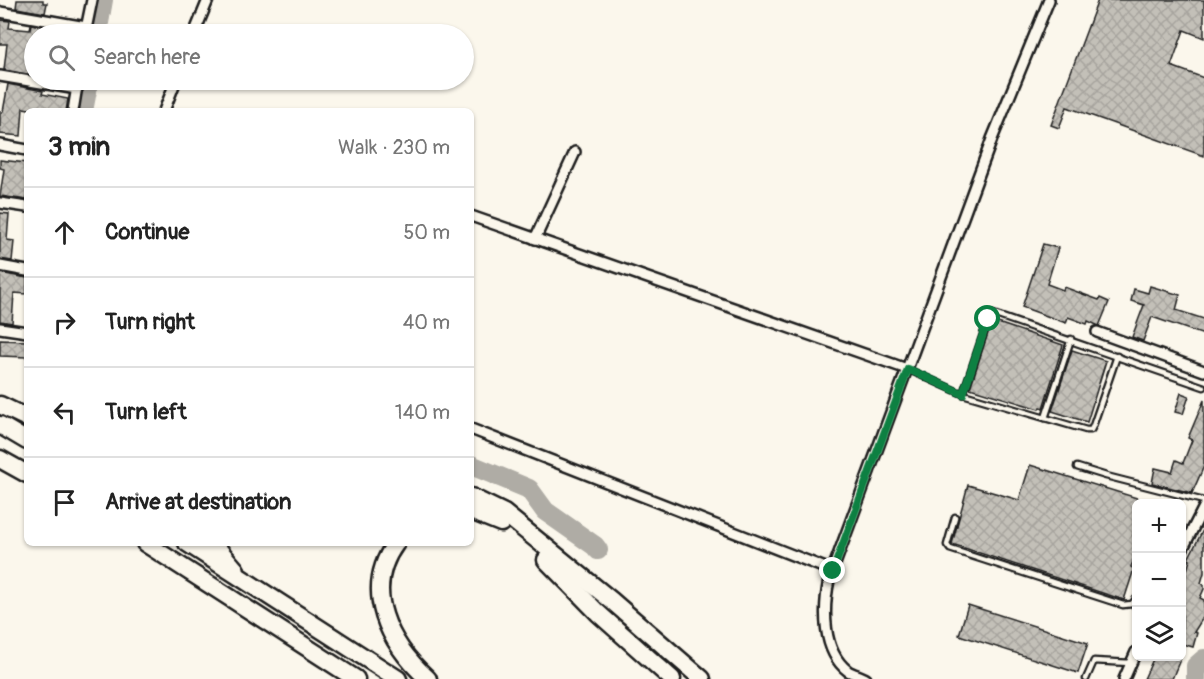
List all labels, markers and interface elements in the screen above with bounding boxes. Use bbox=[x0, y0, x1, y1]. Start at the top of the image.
search box bbox=[24, 24, 474, 90]
icon: search bbox=[45, 41, 78, 74]
text: Search here bbox=[93, 43, 200, 71]
text: 3 min bbox=[48, 131, 110, 163]
text: Walk · 230 m bbox=[338, 135, 450, 160]
icon: ahead bbox=[48, 216, 81, 249]
text: Continue bbox=[105, 218, 189, 246]
text: 50 m bbox=[403, 220, 450, 245]
route start bbox=[974, 305, 1000, 331]
icon: right bbox=[48, 306, 81, 339]
text: Turn right bbox=[105, 308, 195, 336]
text: 40 m bbox=[403, 310, 450, 335]
icon: left bbox=[48, 396, 81, 429]
text: Turn left bbox=[105, 398, 187, 426]
text: 140 m bbox=[395, 400, 450, 425]
icon: arrive bbox=[48, 486, 81, 519]
text: Arrive at destination bbox=[105, 488, 291, 516]
map controls bbox=[1132, 499, 1186, 661]
button: + bbox=[1132, 499, 1186, 553]
button: − bbox=[1132, 553, 1186, 607]
route end bbox=[819, 557, 845, 583]
button: layers bbox=[1132, 607, 1186, 661]

